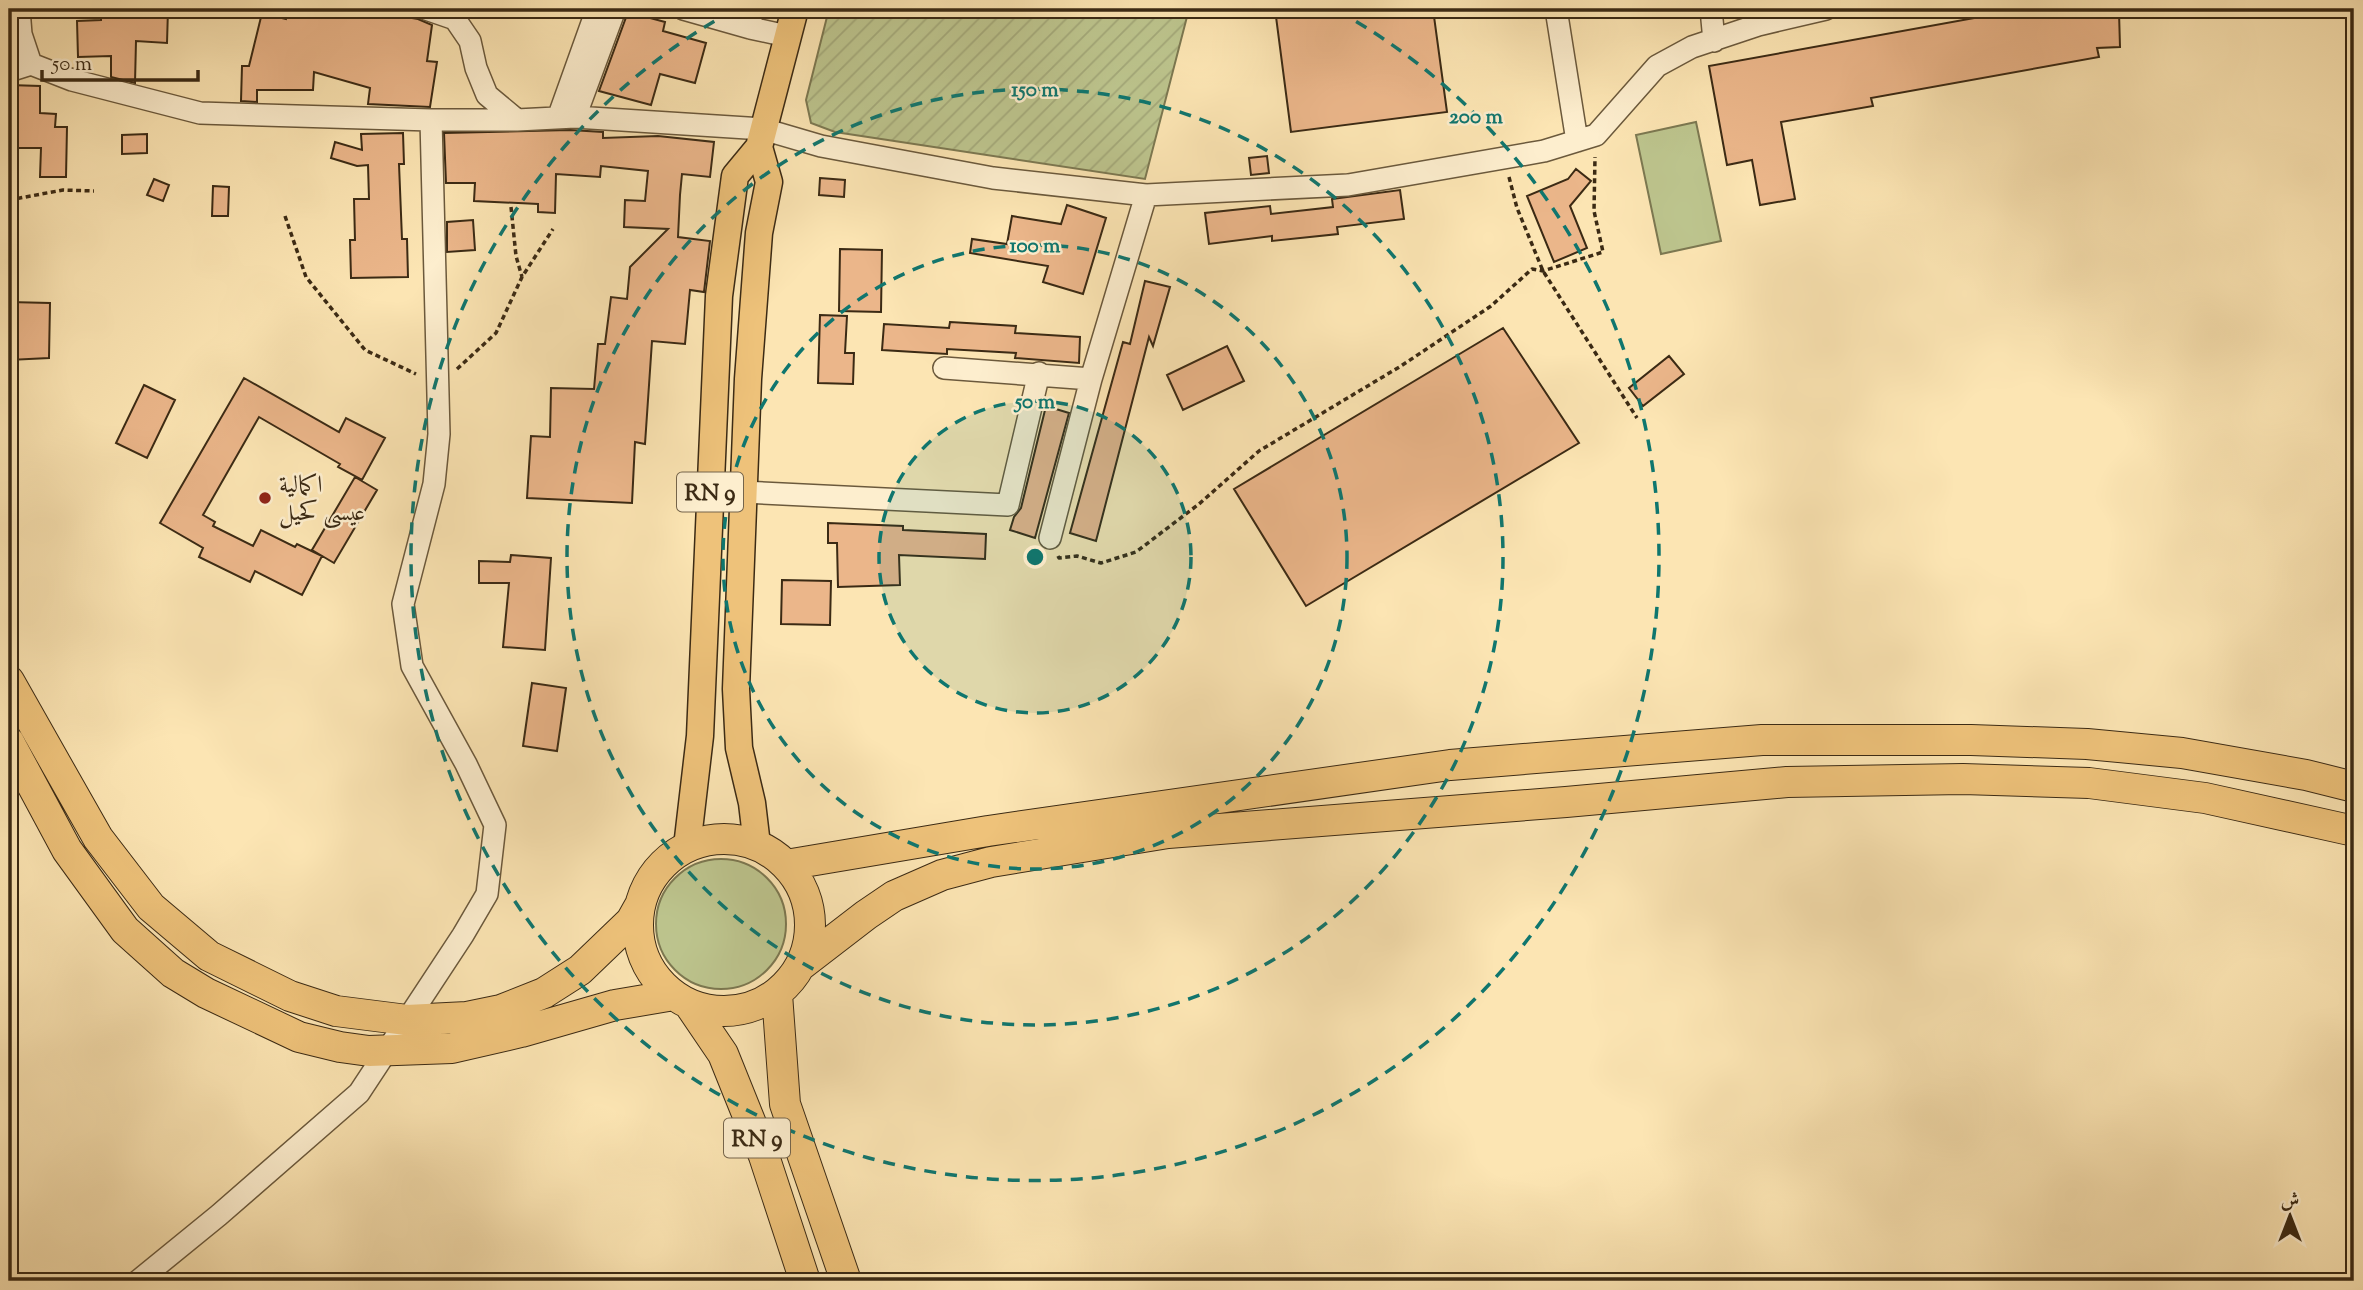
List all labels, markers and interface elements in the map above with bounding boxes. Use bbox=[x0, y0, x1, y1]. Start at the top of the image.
scale bar bbox=[42, 38, 198, 82]
text: 50 m bbox=[51, 50, 92, 80]
text: 150 m bbox=[1011, 76, 1059, 106]
text: 200 m bbox=[1449, 103, 1504, 133]
text: 100 m bbox=[1010, 232, 1061, 262]
text: 50 m bbox=[1013, 388, 1056, 418]
place label: اكمالية عيسى كحيل bbox=[279, 469, 365, 531]
road number: RN 9 bbox=[677, 472, 743, 512]
marker: اكمالية عيسى كحيل bbox=[257, 490, 273, 506]
centre of rings bbox=[1023, 545, 1047, 569]
road number: RN 9 bbox=[724, 1119, 790, 1158]
north arrow bbox=[2254, 1182, 2324, 1252]
text: ش bbox=[2281, 1188, 2299, 1215]

